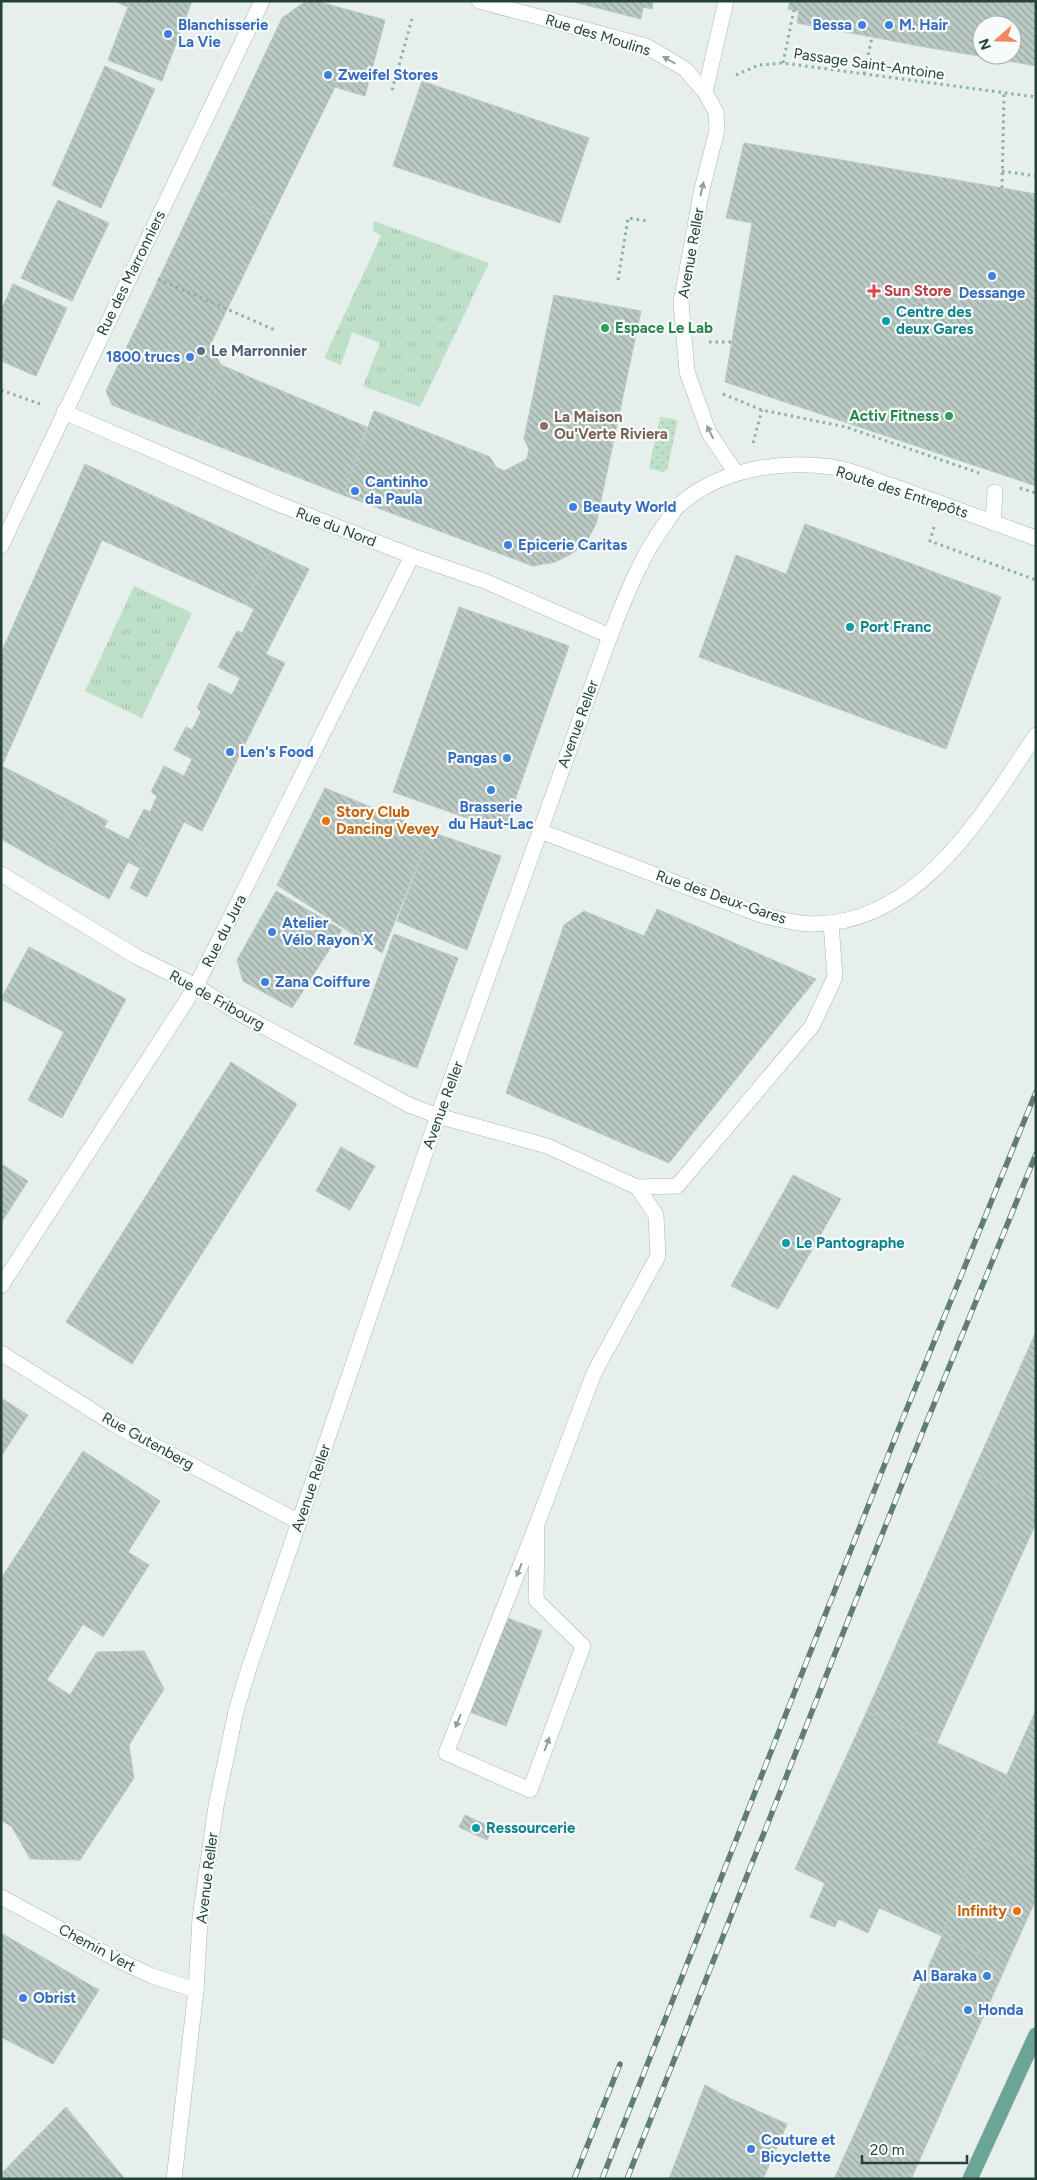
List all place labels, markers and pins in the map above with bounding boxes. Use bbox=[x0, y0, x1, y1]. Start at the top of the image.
place label: Blanchisserie La Vie bbox=[178, 16, 269, 51]
place label: Bessa bbox=[813, 16, 852, 34]
place label: M. Hair bbox=[899, 16, 948, 34]
marker: Bessa bbox=[856, 19, 868, 31]
marker: M. Hair bbox=[883, 19, 895, 31]
marker: Blanchisserie La Vie bbox=[162, 28, 174, 40]
place label: Zweifel Stores bbox=[338, 66, 438, 84]
marker: Zweifel Stores bbox=[322, 69, 334, 81]
marker: Dessange bbox=[986, 270, 998, 282]
place label: Sun Store bbox=[884, 282, 952, 300]
place label: Dessange bbox=[959, 284, 1026, 302]
marker: Sun Store bbox=[868, 285, 880, 297]
place label: Centre des deux Gares bbox=[896, 303, 974, 338]
marker: Centre des deux Gares bbox=[880, 315, 892, 327]
place label: Espace Le Lab bbox=[615, 319, 713, 337]
marker: Espace Le Lab bbox=[599, 322, 611, 334]
place label: Le Marronnier bbox=[211, 342, 307, 360]
marker: Le Marronnier bbox=[195, 345, 207, 357]
place label: 1800 trucs bbox=[106, 348, 180, 366]
marker: 1800 trucs bbox=[184, 351, 196, 363]
place label: Activ Fitness bbox=[849, 407, 939, 425]
place label: La Maison Ou'Verte Riviera bbox=[554, 408, 668, 443]
marker: Activ Fitness bbox=[943, 410, 955, 422]
marker: La Maison Ou'Verte Riviera bbox=[538, 420, 550, 432]
place label: Cantinho da Paula bbox=[365, 473, 428, 508]
marker: Cantinho da Paula bbox=[349, 485, 361, 497]
place label: Beauty World bbox=[583, 498, 676, 516]
marker: Beauty World bbox=[567, 501, 579, 513]
place label: Epicerie Caritas bbox=[518, 536, 627, 554]
marker: Epicerie Caritas bbox=[502, 539, 514, 551]
place label: Port Franc bbox=[860, 618, 931, 636]
marker: Port Franc bbox=[844, 621, 856, 633]
place label: Len's Food bbox=[240, 743, 314, 761]
marker: Len's Food bbox=[224, 746, 236, 758]
place label: Pangas bbox=[448, 749, 497, 767]
marker: Pangas bbox=[501, 752, 513, 764]
marker: Brasserie du Haut-Lac bbox=[485, 784, 497, 796]
place label: Brasserie du Haut-Lac bbox=[448, 798, 534, 833]
place label: Story Club Dancing Vevey bbox=[336, 803, 440, 838]
marker: Story Club Dancing Vevey bbox=[320, 815, 332, 827]
place label: Atelier Vélo Rayon X bbox=[282, 914, 374, 949]
marker: Atelier Vélo Rayon X bbox=[266, 926, 278, 938]
place label: Zana Coiffure bbox=[275, 973, 371, 991]
marker: Zana Coiffure bbox=[259, 976, 271, 988]
place label: Le Pantographe bbox=[796, 1234, 905, 1252]
marker: Le Pantographe bbox=[780, 1237, 792, 1249]
place label: Ressourcerie bbox=[486, 1819, 576, 1837]
marker: Ressourcerie bbox=[470, 1822, 482, 1834]
place label: Infinity bbox=[957, 1902, 1007, 1920]
marker: Infinity bbox=[1011, 1905, 1023, 1917]
place label: Al Baraka bbox=[912, 1967, 977, 1985]
marker: Al Baraka bbox=[981, 1970, 993, 1982]
place label: Obrist bbox=[33, 1989, 76, 2007]
marker: Obrist bbox=[17, 1992, 29, 2004]
place label: Honda bbox=[978, 2001, 1023, 2019]
marker: Honda bbox=[962, 2004, 974, 2016]
place label: Couture et Bicyclette bbox=[761, 2131, 836, 2166]
marker: Couture et Bicyclette bbox=[745, 2143, 757, 2155]

